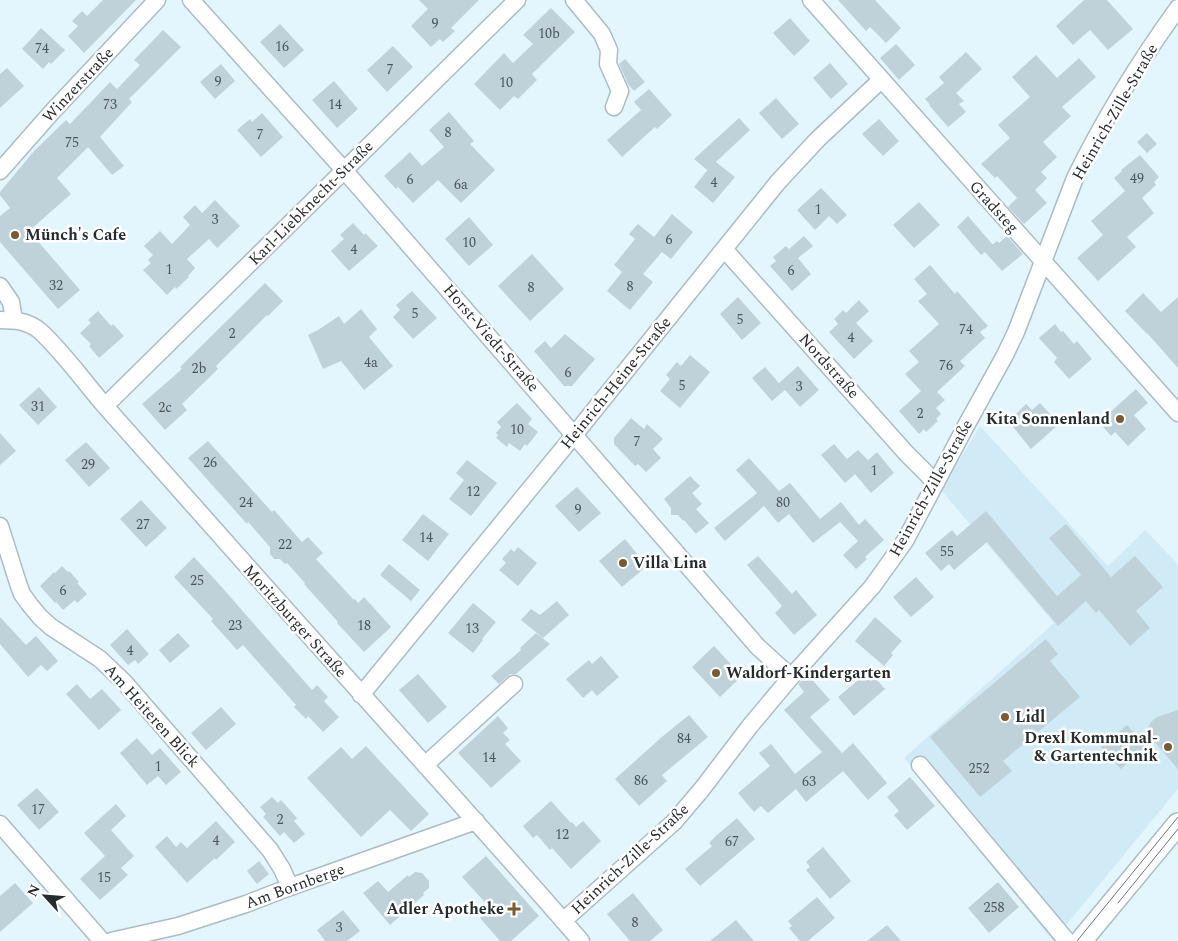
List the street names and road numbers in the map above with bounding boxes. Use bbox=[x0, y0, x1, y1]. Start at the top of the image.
street label: Heinrich-Zille-Straße bbox=[1066, 39, 1164, 185]
street label: Winzerstraße bbox=[37, 42, 119, 128]
street label: Karl-Liebknecht-Straße bbox=[243, 135, 379, 271]
street label: Gradsteg bbox=[964, 175, 1024, 239]
street label: Horst-Viedt-Straße bbox=[437, 279, 545, 397]
street label: Heinrich-Heine-Straße bbox=[555, 312, 677, 454]
street label: Nordstraße bbox=[793, 328, 865, 404]
street label: Heinrich-Zille-Straße bbox=[883, 415, 979, 561]
street label: Moritzburger Straße bbox=[237, 559, 353, 683]
street label: Am Heiteren Blick bbox=[99, 659, 205, 773]
street label: Heinrich-Zille-Straße bbox=[566, 798, 694, 920]
street label: Am Bornberge bbox=[242, 857, 348, 915]

